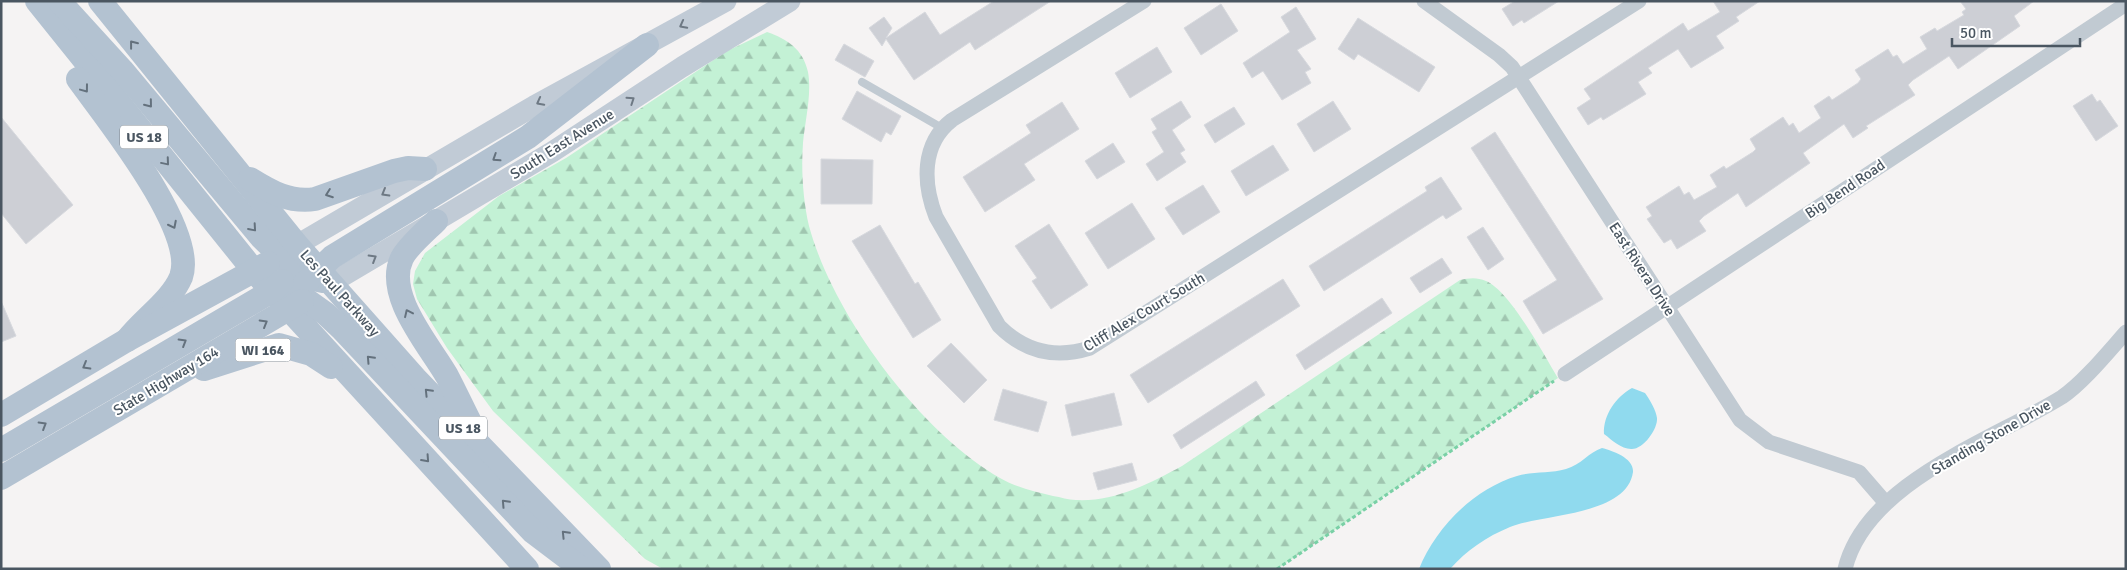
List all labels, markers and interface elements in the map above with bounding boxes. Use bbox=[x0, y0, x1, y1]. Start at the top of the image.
scale bar bbox=[1952, 15, 2080, 47]
one-way arrow bbox=[680, 19, 689, 29]
text: 50 m bbox=[1960, 24, 1991, 42]
one-way arrow bbox=[131, 41, 139, 50]
one-way arrow bbox=[79, 83, 88, 93]
one-way arrow bbox=[537, 96, 546, 106]
one-way arrow bbox=[625, 97, 634, 106]
one-way arrow bbox=[143, 98, 152, 107]
street label: South East Avenue bbox=[507, 105, 617, 183]
road number: US 18 bbox=[120, 125, 168, 148]
one-way arrow bbox=[492, 152, 502, 161]
street label: Big Bend Road bbox=[1802, 156, 1888, 222]
one-way arrow bbox=[160, 157, 169, 166]
one-way arrow bbox=[381, 187, 390, 197]
one-way arrow bbox=[325, 188, 333, 198]
street label: East Rivera Drive bbox=[1605, 219, 1679, 319]
one-way arrow bbox=[167, 220, 177, 229]
one-way arrow bbox=[247, 223, 256, 232]
street label: Les Paul Parkway bbox=[296, 246, 384, 340]
one-way arrow bbox=[367, 255, 376, 265]
street label: Cliff Alex Court South bbox=[1080, 269, 1208, 355]
one-way arrow bbox=[404, 309, 415, 318]
one-way arrow bbox=[258, 319, 267, 329]
road number: WI 164 bbox=[236, 338, 290, 362]
one-way arrow bbox=[177, 339, 186, 349]
street label: State Highway 164 bbox=[110, 342, 222, 420]
one-way arrow bbox=[367, 355, 376, 364]
one-way arrow bbox=[82, 359, 91, 369]
one-way arrow bbox=[425, 388, 434, 397]
street label: Standing Stone Drive bbox=[1928, 396, 2054, 478]
road number: US 18 bbox=[439, 416, 487, 439]
one-way arrow bbox=[38, 422, 47, 432]
one-way arrow bbox=[420, 454, 429, 463]
one-way arrow bbox=[502, 499, 511, 508]
one-way arrow bbox=[562, 530, 571, 539]

